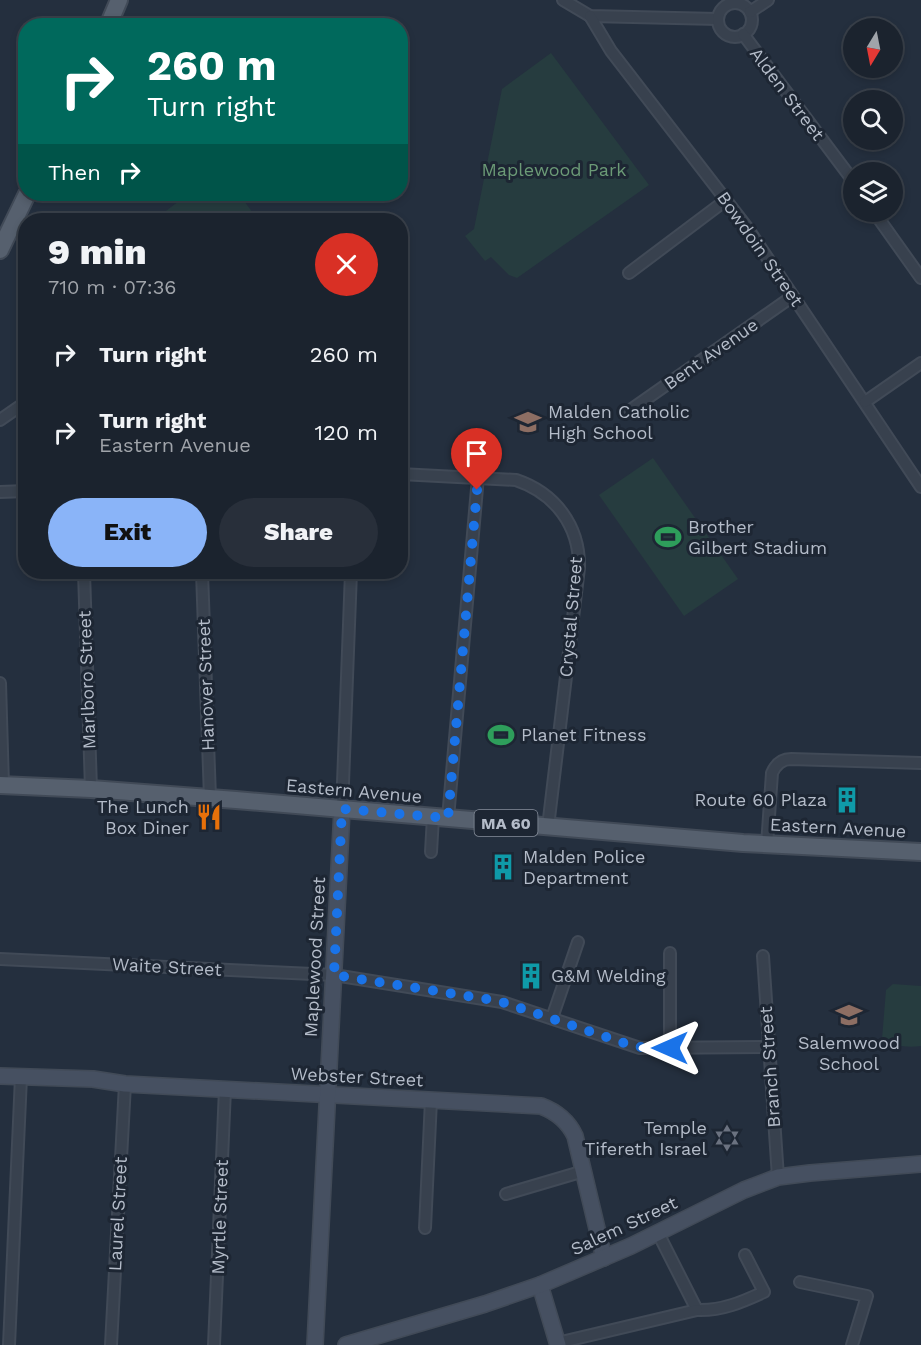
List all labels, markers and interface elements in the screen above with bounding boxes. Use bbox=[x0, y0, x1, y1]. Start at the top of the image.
north arrow bbox=[843, 18, 903, 78]
map controls bbox=[843, 18, 903, 222]
text: 260 m bbox=[147, 41, 277, 90]
icon: right bbox=[48, 42, 126, 120]
street label: Alden Street bbox=[746, 43, 829, 145]
button: search bbox=[843, 90, 903, 150]
text: Turn right bbox=[147, 91, 276, 123]
icon: right bbox=[113, 156, 146, 189]
park label: Maplewood Park bbox=[482, 159, 626, 180]
text: Then bbox=[48, 160, 101, 185]
button: layers bbox=[843, 162, 903, 222]
street label: Bowdoin Street bbox=[713, 187, 808, 311]
text: 9 min bbox=[48, 231, 147, 273]
button: close bbox=[315, 233, 378, 296]
text: 710 m · 07:36 bbox=[48, 275, 177, 299]
street label: Bent Avenue bbox=[660, 314, 762, 394]
icon: right bbox=[48, 338, 81, 371]
text: Turn right bbox=[99, 342, 206, 367]
text: 260 m bbox=[310, 342, 378, 367]
place label: Malden Catholic High School bbox=[548, 401, 690, 443]
school or university icon: Malden Catholic High School bbox=[513, 407, 543, 437]
text: Turn right bbox=[99, 408, 206, 433]
icon: right bbox=[48, 416, 81, 449]
text: 120 m bbox=[314, 420, 378, 445]
pin bbox=[451, 428, 502, 490]
text: Eastern Avenue bbox=[99, 433, 251, 457]
icon: arrive bbox=[460, 437, 493, 470]
button: Exit bbox=[48, 498, 207, 567]
button: Share bbox=[219, 498, 378, 567]
place label: Brother Gilbert Stadium bbox=[688, 516, 827, 558]
sports icon: Brother Gilbert Stadium bbox=[653, 522, 683, 552]
street label: Crystal Street bbox=[555, 555, 586, 678]
street label: Marlboro Street bbox=[74, 610, 99, 750]
street label: Hanover Street bbox=[193, 618, 218, 751]
sports icon: Planet Fitness bbox=[486, 720, 516, 750]
place label: Planet Fitness bbox=[521, 724, 646, 745]
street label: Eastern Avenue bbox=[285, 774, 423, 807]
building icon: Route 60 Plaza bbox=[832, 785, 862, 815]
place label: Route 60 Plaza bbox=[695, 789, 827, 810]
place label: The Lunch Box Diner bbox=[97, 796, 189, 838]
restaurant icon: The Lunch Box Diner bbox=[194, 802, 224, 832]
road number: MA 60 bbox=[474, 810, 538, 836]
street label: Eastern Avenue bbox=[769, 813, 907, 842]
place label: Malden Police Department bbox=[523, 846, 645, 888]
building icon: Malden Police Department bbox=[488, 852, 518, 882]
street label: Maplewood Street bbox=[300, 876, 329, 1038]
street label: Waite Street bbox=[112, 953, 223, 980]
building icon: G&M Welding bbox=[516, 961, 546, 991]
place label: G&M Welding bbox=[551, 965, 666, 986]
school or university icon: Salemwood School bbox=[834, 1000, 864, 1030]
street label: Branch Street bbox=[755, 1005, 784, 1128]
position arrow bbox=[638, 1016, 702, 1080]
place label: Salemwood School bbox=[798, 1032, 900, 1074]
street label: Webster Street bbox=[290, 1063, 424, 1090]
place label: Temple Tifereth Israel bbox=[585, 1117, 707, 1159]
synagogue icon: Temple Tifereth Israel bbox=[712, 1123, 742, 1153]
street label: Laurel Street bbox=[104, 1156, 131, 1272]
street label: Myrtle Street bbox=[207, 1159, 232, 1275]
street label: Salem Street bbox=[567, 1192, 681, 1259]

